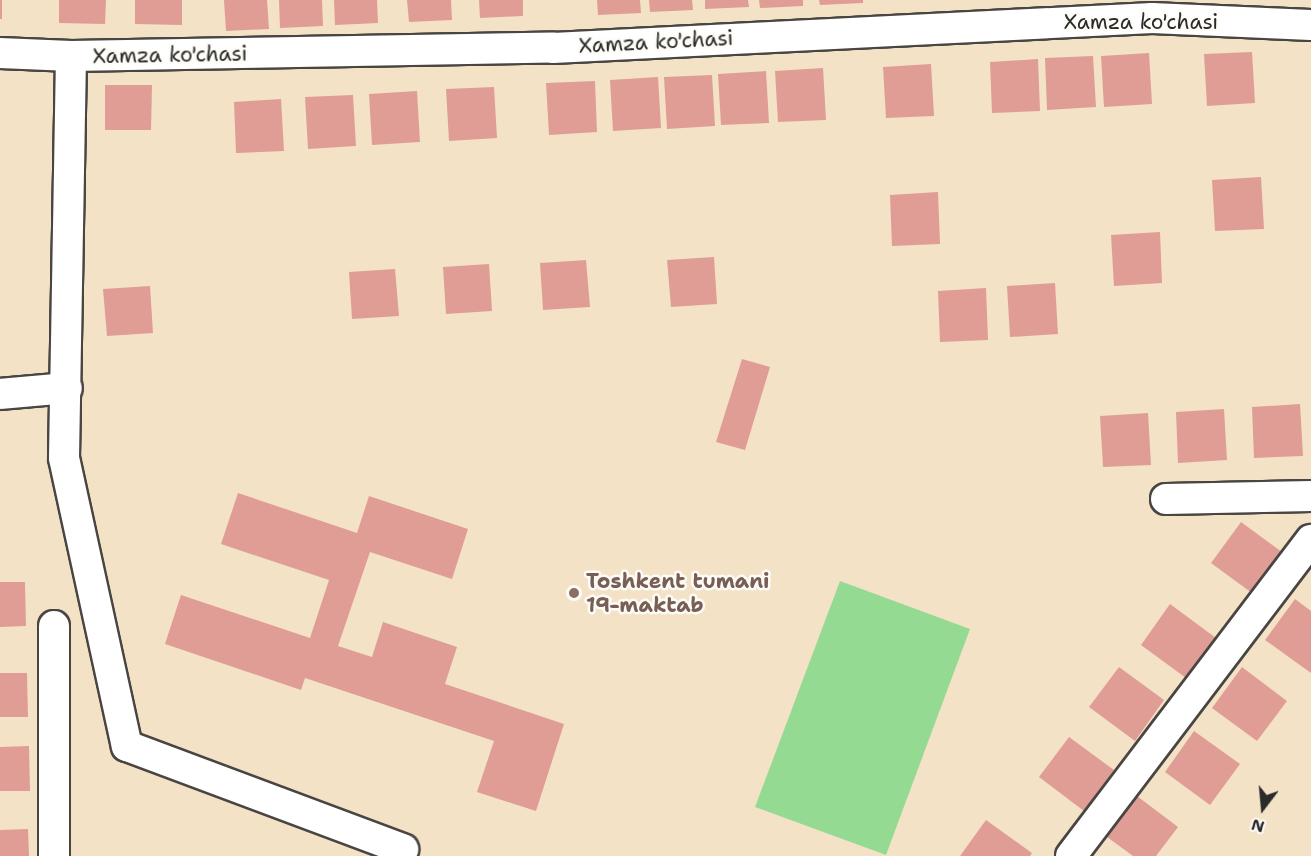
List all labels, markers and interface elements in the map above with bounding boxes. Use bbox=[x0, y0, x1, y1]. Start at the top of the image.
street label: Xamza ko'chasi bbox=[1064, 9, 1218, 35]
street label: Xamza ko'chasi bbox=[578, 25, 734, 59]
street label: Xamza ko'chasi bbox=[92, 41, 248, 69]
place label: Toshkent tumani 19-maktab bbox=[586, 568, 769, 618]
marker: Toshkent tumani 19-maktab bbox=[567, 586, 581, 600]
north arrow bbox=[1233, 778, 1293, 838]
text: N bbox=[1249, 814, 1267, 838]

